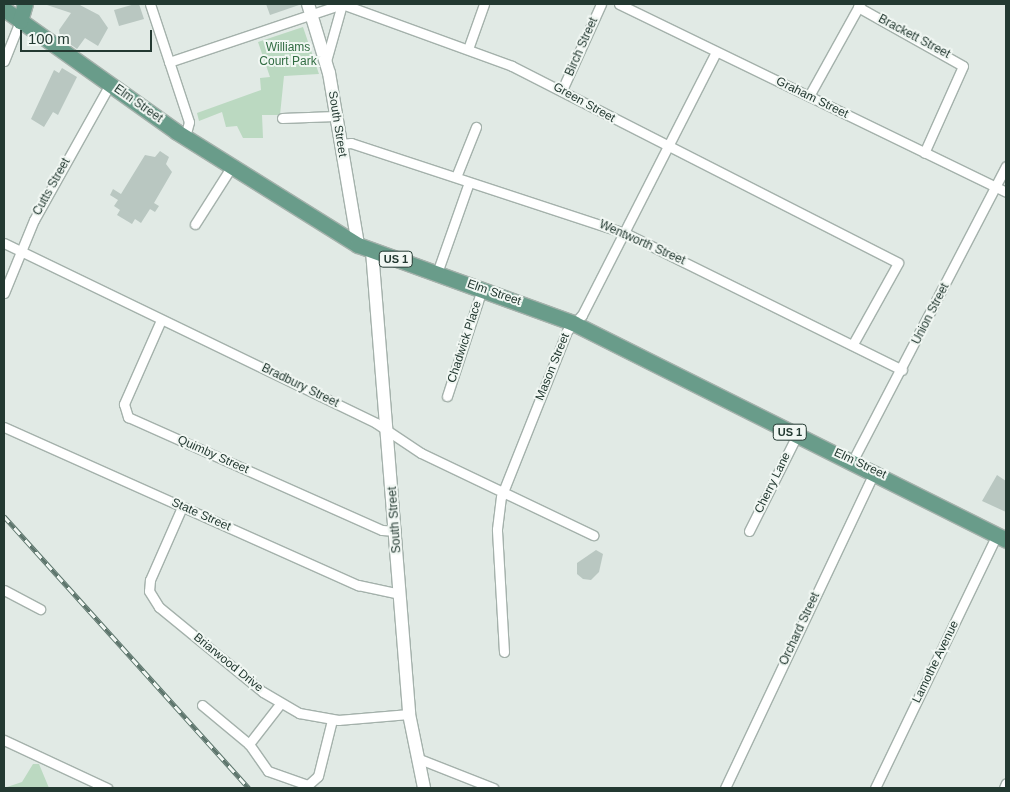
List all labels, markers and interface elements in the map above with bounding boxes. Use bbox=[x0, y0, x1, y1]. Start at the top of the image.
street label: Brackett Street bbox=[876, 12, 952, 62]
street label: Birch Street bbox=[563, 15, 601, 79]
scale bar bbox=[22, 20, 155, 52]
text: 100 m bbox=[28, 30, 70, 47]
park label: Williams Court Park bbox=[259, 41, 317, 69]
street label: Graham Street bbox=[773, 74, 851, 122]
street label: Green Street bbox=[550, 80, 618, 126]
street label: Elm Street bbox=[111, 82, 165, 126]
street label: South Street bbox=[325, 90, 349, 158]
street label: Cutts Street bbox=[30, 156, 74, 218]
street label: Wentworth Street bbox=[597, 218, 687, 268]
road number: US 1 bbox=[378, 250, 414, 268]
street label: Elm Street bbox=[465, 277, 523, 309]
street label: Union Street bbox=[909, 281, 953, 347]
street label: Chadwick Place bbox=[445, 299, 485, 385]
street label: Mason Street bbox=[533, 331, 573, 403]
street label: Bradbury Street bbox=[259, 361, 341, 411]
road number: US 1 bbox=[772, 424, 808, 441]
street label: Quimby Street bbox=[175, 433, 251, 477]
street label: Elm Street bbox=[832, 446, 888, 482]
street label: Cherry Lane bbox=[752, 450, 794, 516]
street label: South Street bbox=[385, 486, 405, 554]
street label: State Street bbox=[169, 496, 233, 534]
street label: Orchard Street bbox=[777, 590, 823, 668]
street label: Lamothe Avenue bbox=[910, 618, 962, 706]
street label: Briarwood Drive bbox=[190, 631, 266, 695]

